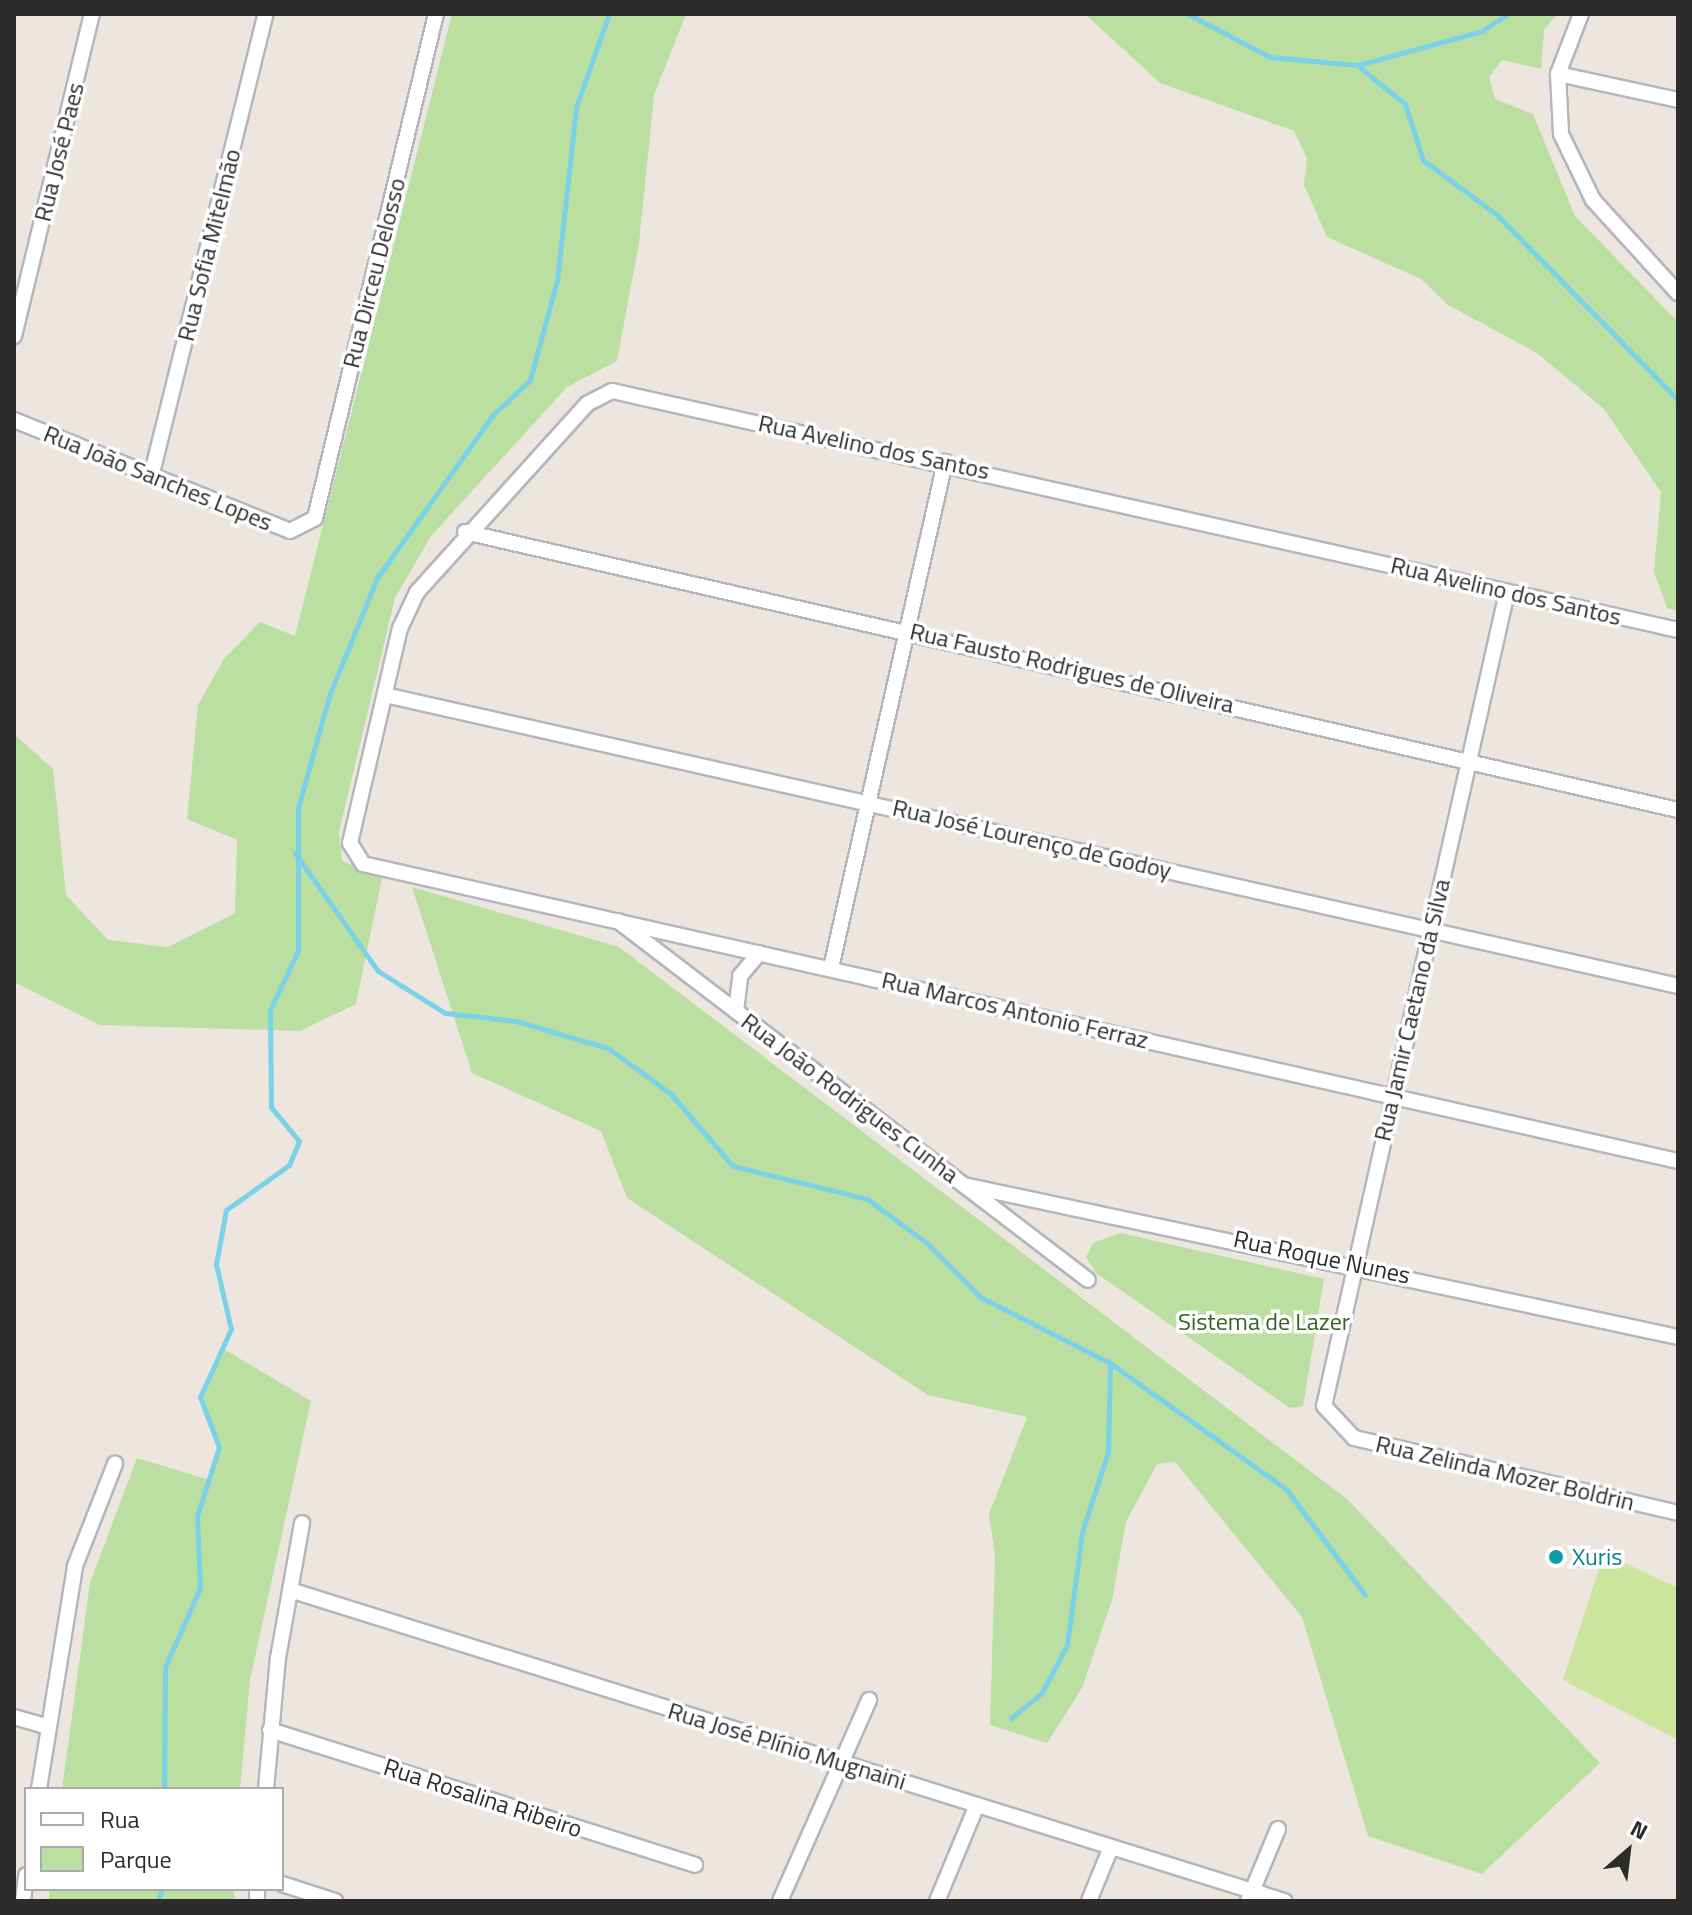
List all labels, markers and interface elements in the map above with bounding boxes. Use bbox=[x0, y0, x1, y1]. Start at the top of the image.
street label: Rua José Paes bbox=[28, 80, 90, 224]
street label: Rua Sofia Mitelmão bbox=[171, 146, 247, 344]
street label: Rua Dirceu Delosso bbox=[336, 175, 412, 371]
street label: Rua Avelino dos Santos bbox=[756, 408, 992, 486]
street label: Rua João Sanches Lopes bbox=[39, 419, 277, 537]
street label: Rua Avelino dos Santos bbox=[1388, 550, 1624, 632]
street label: Rua Fausto Rodrigues de Oliveira bbox=[907, 617, 1237, 719]
street label: Rua José Lourenço de Godoy bbox=[890, 793, 1174, 885]
street label: Rua Jamir Caetano da Silva bbox=[1368, 876, 1456, 1144]
street label: Rua Marcos Antonio Ferraz bbox=[879, 965, 1151, 1055]
street label: Rua João Rodrigues Cunha bbox=[736, 1007, 964, 1189]
street label: Rua Roque Nunes bbox=[1231, 1224, 1413, 1290]
park label: Sistema de Lazer bbox=[1178, 1308, 1350, 1336]
street label: Rua Zelinda Mozer Boldrin bbox=[1373, 1429, 1637, 1517]
place label: Xuris bbox=[1572, 1543, 1622, 1571]
marker: Xuris bbox=[1547, 1548, 1565, 1566]
street label: Rua José Plínio Mugnaini bbox=[664, 1696, 910, 1796]
street label: Rua Rosalina Ribeiro bbox=[380, 1752, 586, 1844]
legend bbox=[24, 1787, 284, 1891]
text: Rua bbox=[100, 1801, 139, 1837]
north arrow bbox=[1588, 1811, 1668, 1891]
text: N bbox=[1625, 1811, 1654, 1848]
text: Parque bbox=[100, 1841, 172, 1877]

